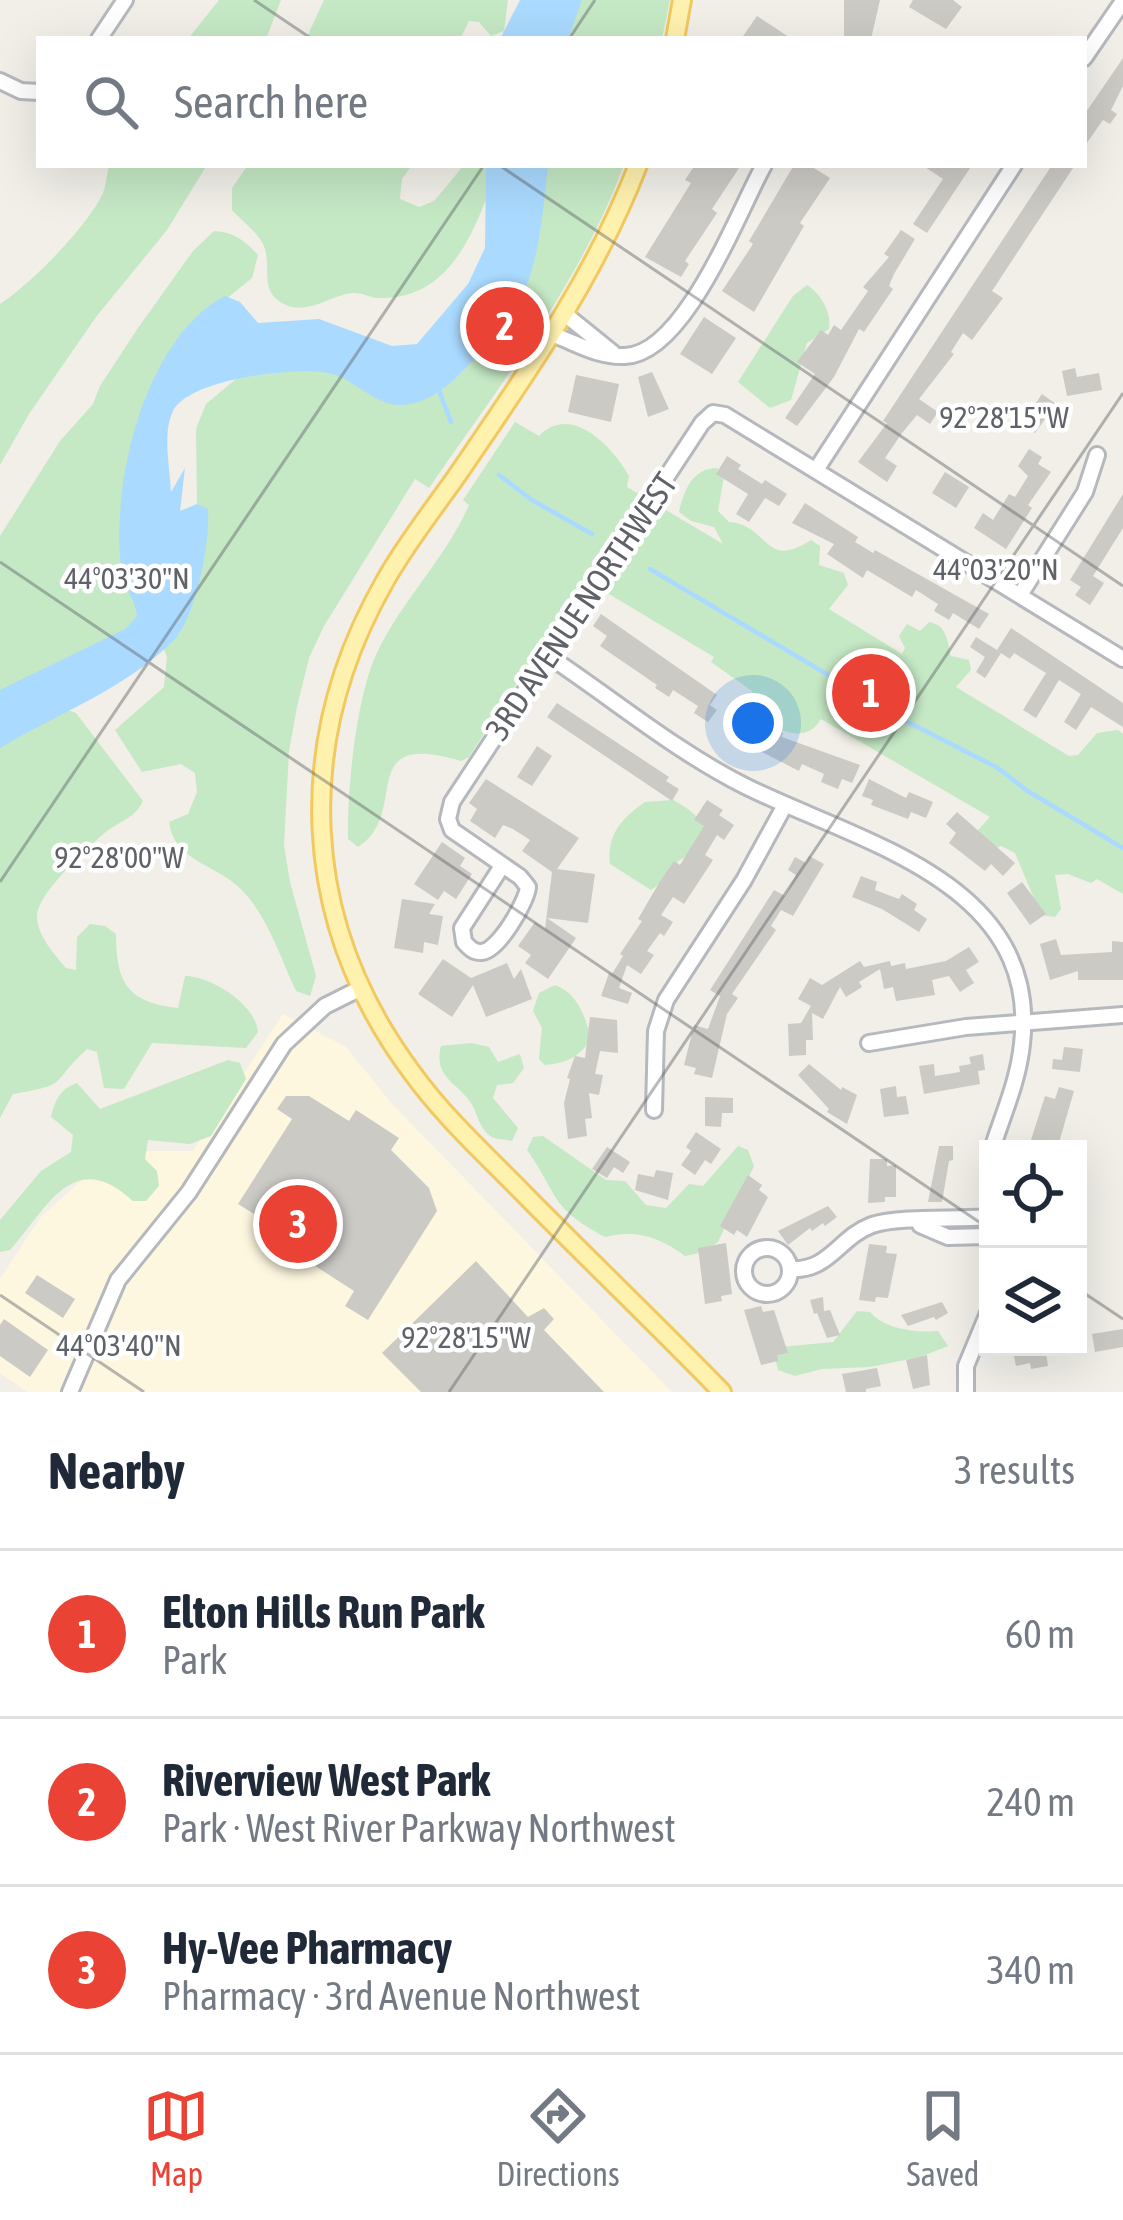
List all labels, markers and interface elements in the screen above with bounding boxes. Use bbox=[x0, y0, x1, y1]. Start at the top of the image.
search box bbox=[36, 36, 1087, 168]
icon: search bbox=[78, 69, 144, 135]
text: Search here bbox=[174, 76, 368, 128]
pin: 2 bbox=[466, 281, 544, 371]
text: 92°28'15"W bbox=[939, 400, 1069, 434]
street label: 3RD AVENUE NORTHWEST bbox=[478, 465, 685, 747]
text: 44°03'20"N bbox=[933, 552, 1059, 586]
text: 44°03'30"N bbox=[64, 561, 190, 595]
pin: 1 bbox=[832, 648, 910, 738]
your location bbox=[723, 693, 783, 753]
text: 92°28'00"W bbox=[54, 840, 184, 874]
map controls bbox=[979, 1140, 1087, 1356]
button: locate bbox=[979, 1140, 1087, 1248]
pin: 3 bbox=[259, 1179, 337, 1269]
button: layers bbox=[979, 1248, 1087, 1356]
text: 92°28'15"W bbox=[401, 1320, 531, 1354]
text: 44°03'40"N bbox=[56, 1328, 182, 1362]
text: Nearby bbox=[48, 1441, 185, 1500]
text: 3 results bbox=[954, 1448, 1075, 1492]
text: Elton Hills Run Park bbox=[162, 1586, 485, 1638]
text: 1 bbox=[78, 1612, 96, 1656]
text: 60 m bbox=[1005, 1612, 1075, 1656]
text: Park bbox=[162, 1638, 227, 1682]
text: Riverview West Park bbox=[162, 1754, 490, 1806]
text: 2 bbox=[78, 1780, 96, 1824]
text: 240 m bbox=[987, 1780, 1075, 1824]
text: Park · West River Parkway Northwest bbox=[162, 1806, 676, 1850]
text: Hy-Vee Pharmacy bbox=[162, 1922, 452, 1974]
text: 3 bbox=[78, 1948, 96, 1992]
text: 340 m bbox=[987, 1948, 1075, 1992]
text: Pharmacy · 3rd Avenue Northwest bbox=[162, 1974, 641, 2018]
tab: Map bbox=[143, 2083, 209, 2193]
tab: Directions bbox=[496, 2083, 620, 2193]
tab: Saved bbox=[907, 2083, 979, 2193]

